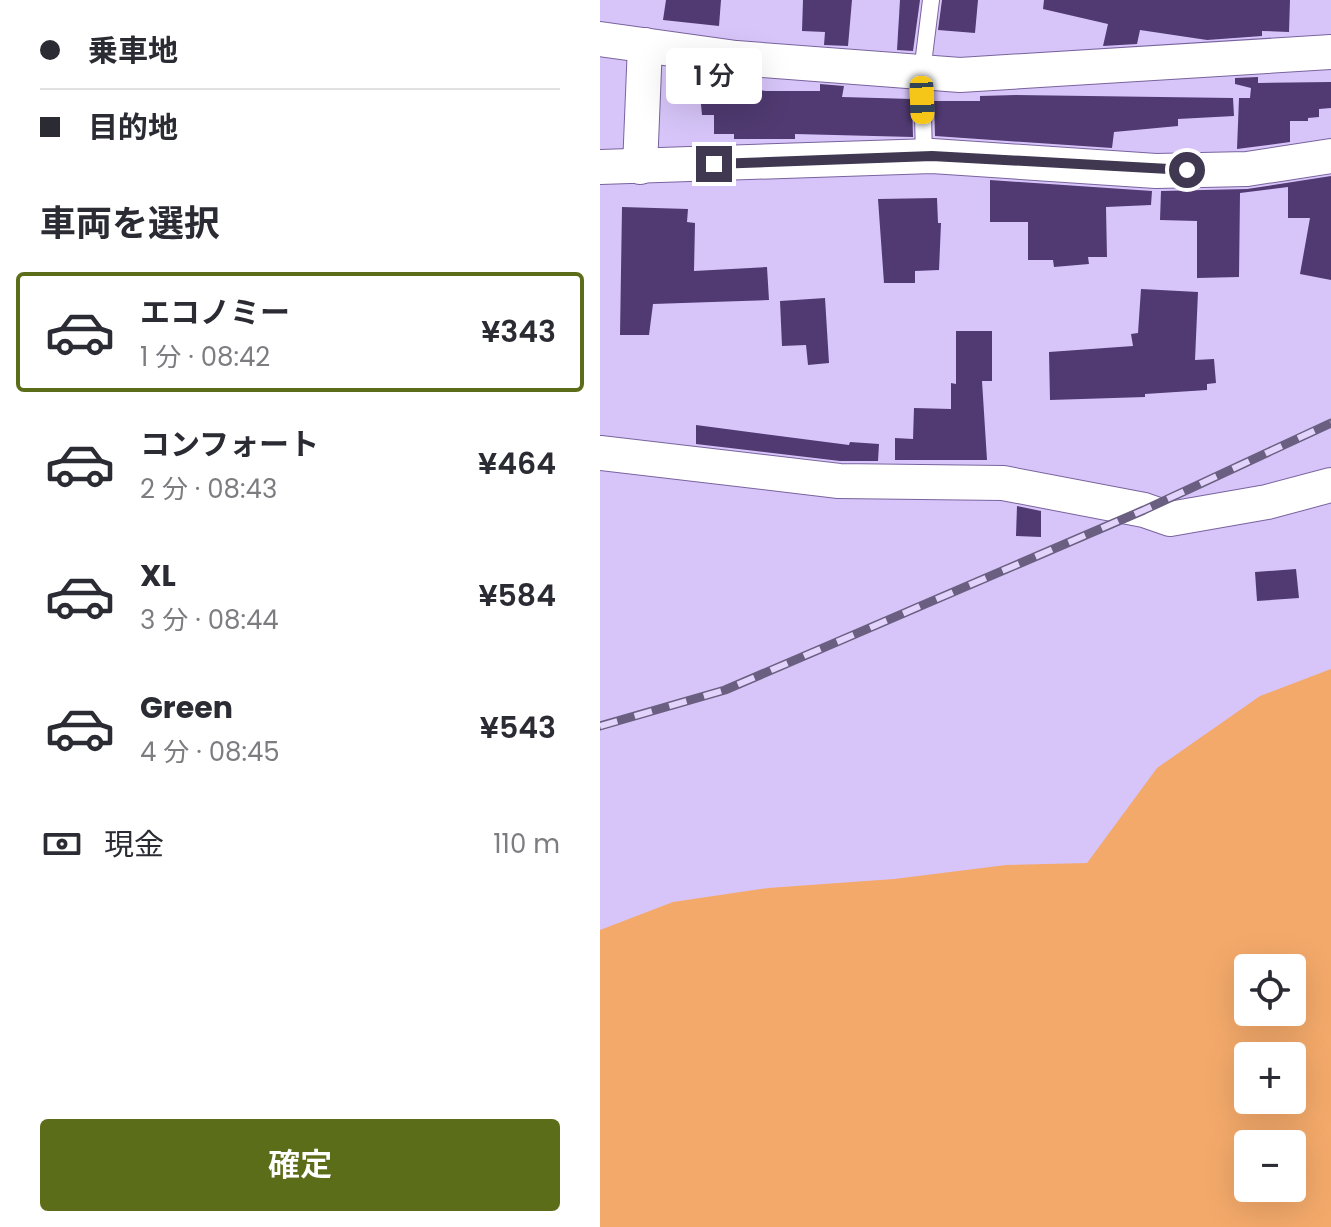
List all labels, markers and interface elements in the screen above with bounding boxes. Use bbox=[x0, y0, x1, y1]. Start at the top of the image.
text: 乗車地 bbox=[88, 29, 178, 72]
callout: 1 分 bbox=[666, 48, 762, 104]
text: 1 分 bbox=[693, 58, 735, 94]
car bbox=[909, 76, 935, 124]
text: 目的地 bbox=[88, 106, 178, 149]
route end bbox=[696, 146, 732, 182]
route start bbox=[1169, 152, 1205, 188]
text: 車両を選択 bbox=[40, 198, 220, 249]
text: エコノミー bbox=[140, 291, 290, 334]
icon: car bbox=[44, 296, 116, 368]
text: ¥343 bbox=[481, 310, 556, 353]
text: 1 分 · 08:42 bbox=[140, 339, 270, 375]
text: コンフォート bbox=[140, 423, 319, 466]
icon: car bbox=[44, 428, 116, 500]
text: ¥464 bbox=[478, 442, 556, 485]
text: 2 分 · 08:43 bbox=[140, 471, 277, 507]
text: XL bbox=[140, 554, 176, 597]
icon: car bbox=[44, 560, 116, 632]
text: ¥584 bbox=[478, 574, 556, 617]
text: 3 分 · 08:44 bbox=[140, 602, 279, 638]
text: Green bbox=[140, 686, 233, 729]
icon: car bbox=[44, 692, 116, 764]
text: ¥543 bbox=[480, 706, 556, 749]
text: 4 分 · 08:45 bbox=[140, 734, 280, 770]
icon: cash bbox=[40, 822, 84, 866]
text: 現金 bbox=[104, 823, 164, 866]
text: 110 m bbox=[493, 826, 560, 862]
map controls bbox=[1234, 954, 1306, 1202]
button: locate bbox=[1234, 954, 1306, 1026]
button: + bbox=[1234, 1042, 1306, 1114]
button: 確定 bbox=[40, 1119, 560, 1211]
button: − bbox=[1234, 1130, 1306, 1202]

